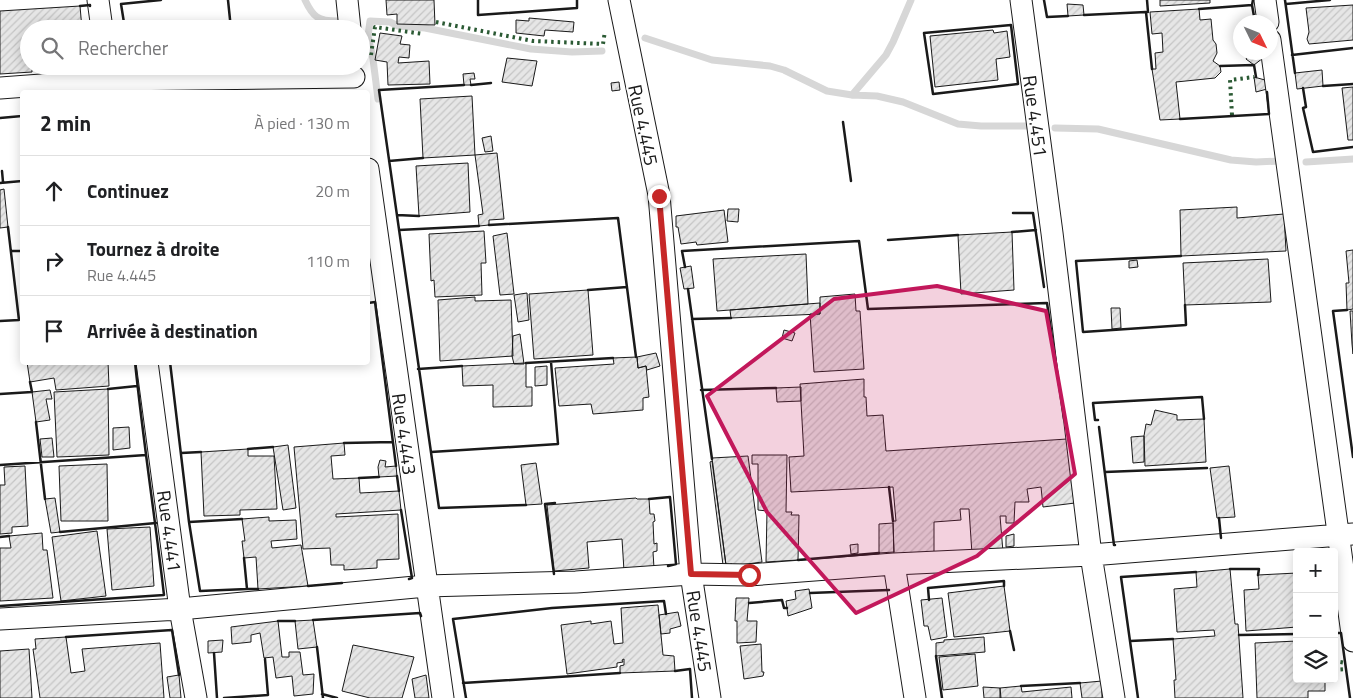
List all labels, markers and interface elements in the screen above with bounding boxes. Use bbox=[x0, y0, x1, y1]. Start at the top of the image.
north arrow bbox=[1233, 15, 1278, 60]
search box bbox=[20, 20, 370, 75]
text: Rechercher bbox=[78, 33, 168, 62]
icon: search bbox=[38, 34, 66, 62]
street label: Rue 4.451 bbox=[1016, 73, 1056, 159]
street label: Rue 4.445 bbox=[621, 82, 667, 168]
text: 2 min bbox=[40, 107, 91, 139]
text: À pied · 130 m bbox=[254, 111, 350, 135]
text: Continuez bbox=[87, 176, 169, 205]
icon: ahead bbox=[40, 177, 68, 205]
text: 20 m bbox=[315, 179, 350, 203]
route end bbox=[648, 185, 671, 208]
text: Tournez à droite bbox=[87, 234, 219, 263]
icon: right bbox=[40, 247, 68, 275]
text: 110 m bbox=[306, 249, 350, 273]
text: Rue 4.445 bbox=[87, 263, 156, 287]
text: Arrivée à destination bbox=[87, 316, 258, 345]
icon: arrive bbox=[40, 317, 68, 345]
street label: Rue 4.443 bbox=[385, 391, 425, 477]
street label: Rue 4.441 bbox=[150, 488, 190, 574]
map controls bbox=[1293, 548, 1338, 683]
button: + bbox=[1293, 548, 1338, 593]
route start bbox=[738, 564, 761, 587]
street label: Rue 4.445 bbox=[679, 588, 721, 674]
button: − bbox=[1293, 593, 1338, 638]
button: layers bbox=[1293, 638, 1338, 683]

